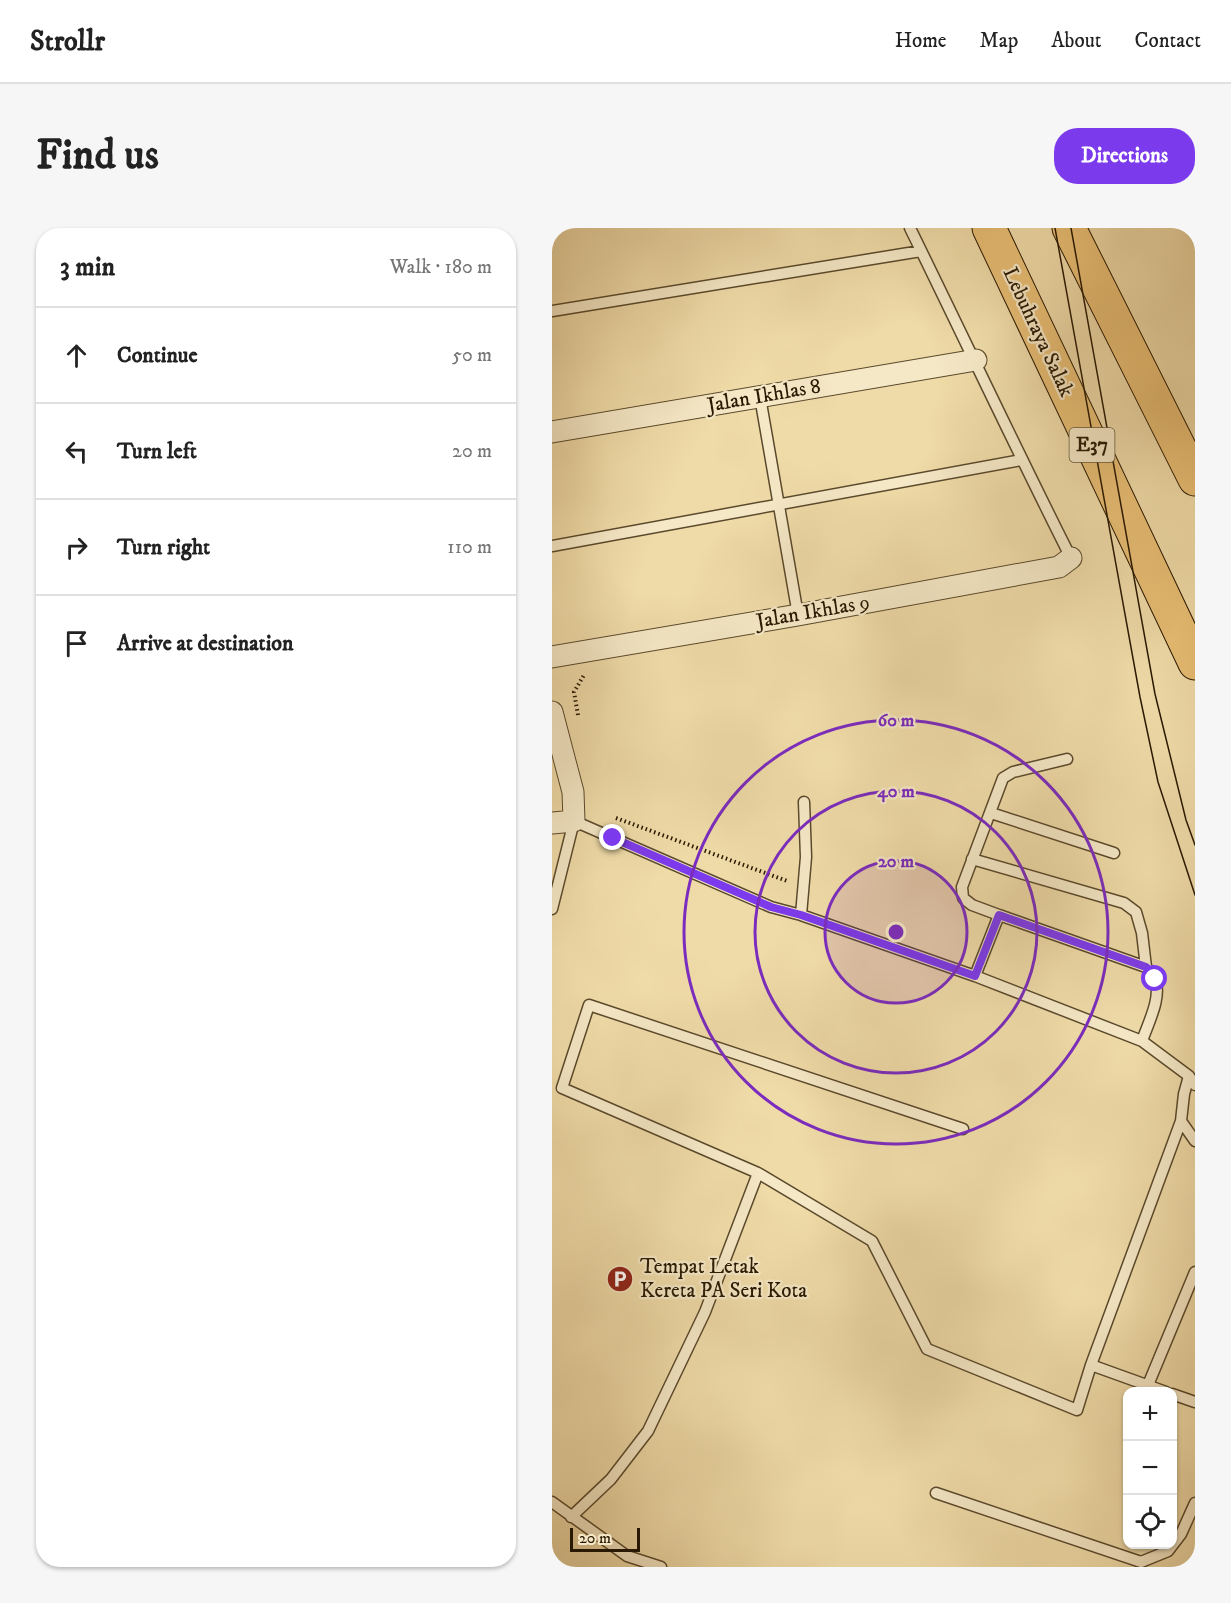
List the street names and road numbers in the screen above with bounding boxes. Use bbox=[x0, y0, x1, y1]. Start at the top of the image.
street label: Lebuhraya Salak bbox=[997, 263, 1080, 402]
street label: Jalan Ikhlas 8 bbox=[703, 373, 823, 419]
road number: E37 bbox=[1070, 428, 1114, 462]
street label: Jalan Ikhlas 9 bbox=[752, 589, 872, 635]

